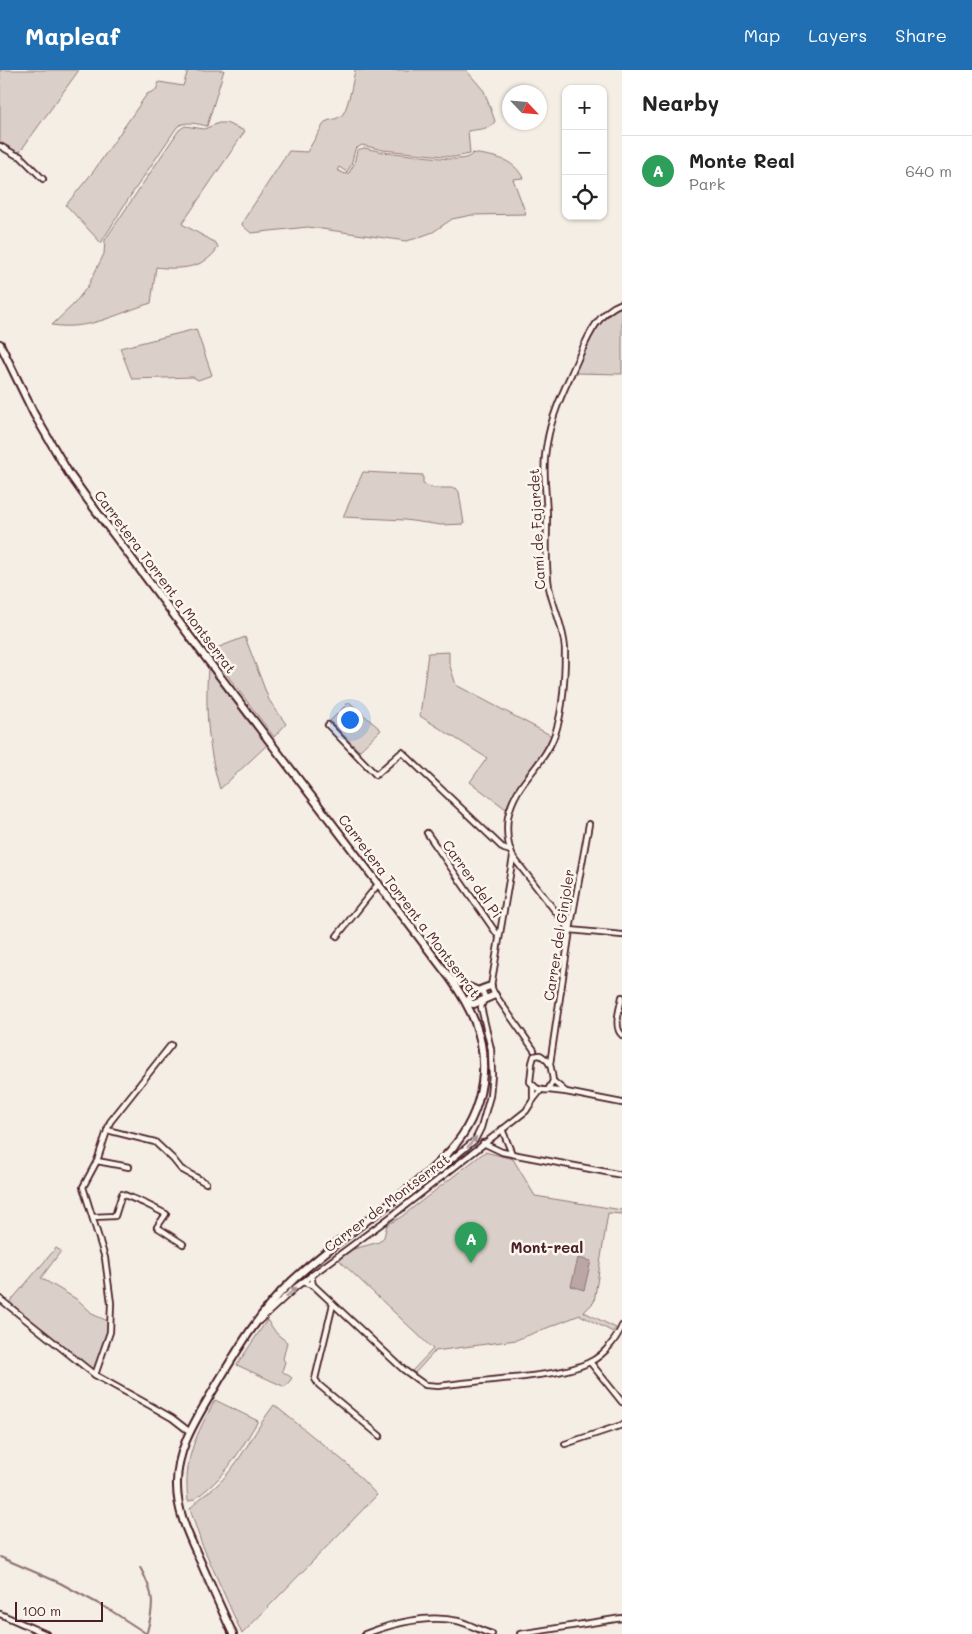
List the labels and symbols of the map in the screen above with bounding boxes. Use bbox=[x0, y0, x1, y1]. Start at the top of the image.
north arrow bbox=[502, 85, 547, 130]
street label: Camí de Fajardet bbox=[524, 468, 549, 590]
street label: Carretera Torrent a Montserrat bbox=[90, 486, 241, 677]
your location bbox=[337, 707, 363, 733]
street label: Carretera Torrent a Montserrat bbox=[334, 810, 485, 1001]
street label: Carrer del Pi bbox=[438, 836, 506, 922]
street label: Carrer del Ginjoler bbox=[539, 868, 578, 1002]
one-way arrow bbox=[466, 1135, 477, 1148]
street label: Carrer de Montserrat bbox=[320, 1149, 453, 1256]
pin: A bbox=[455, 1222, 487, 1263]
district label: Mont-real bbox=[511, 1237, 583, 1257]
one-way arrow bbox=[284, 1287, 296, 1299]
scale bar bbox=[15, 1599, 102, 1622]

